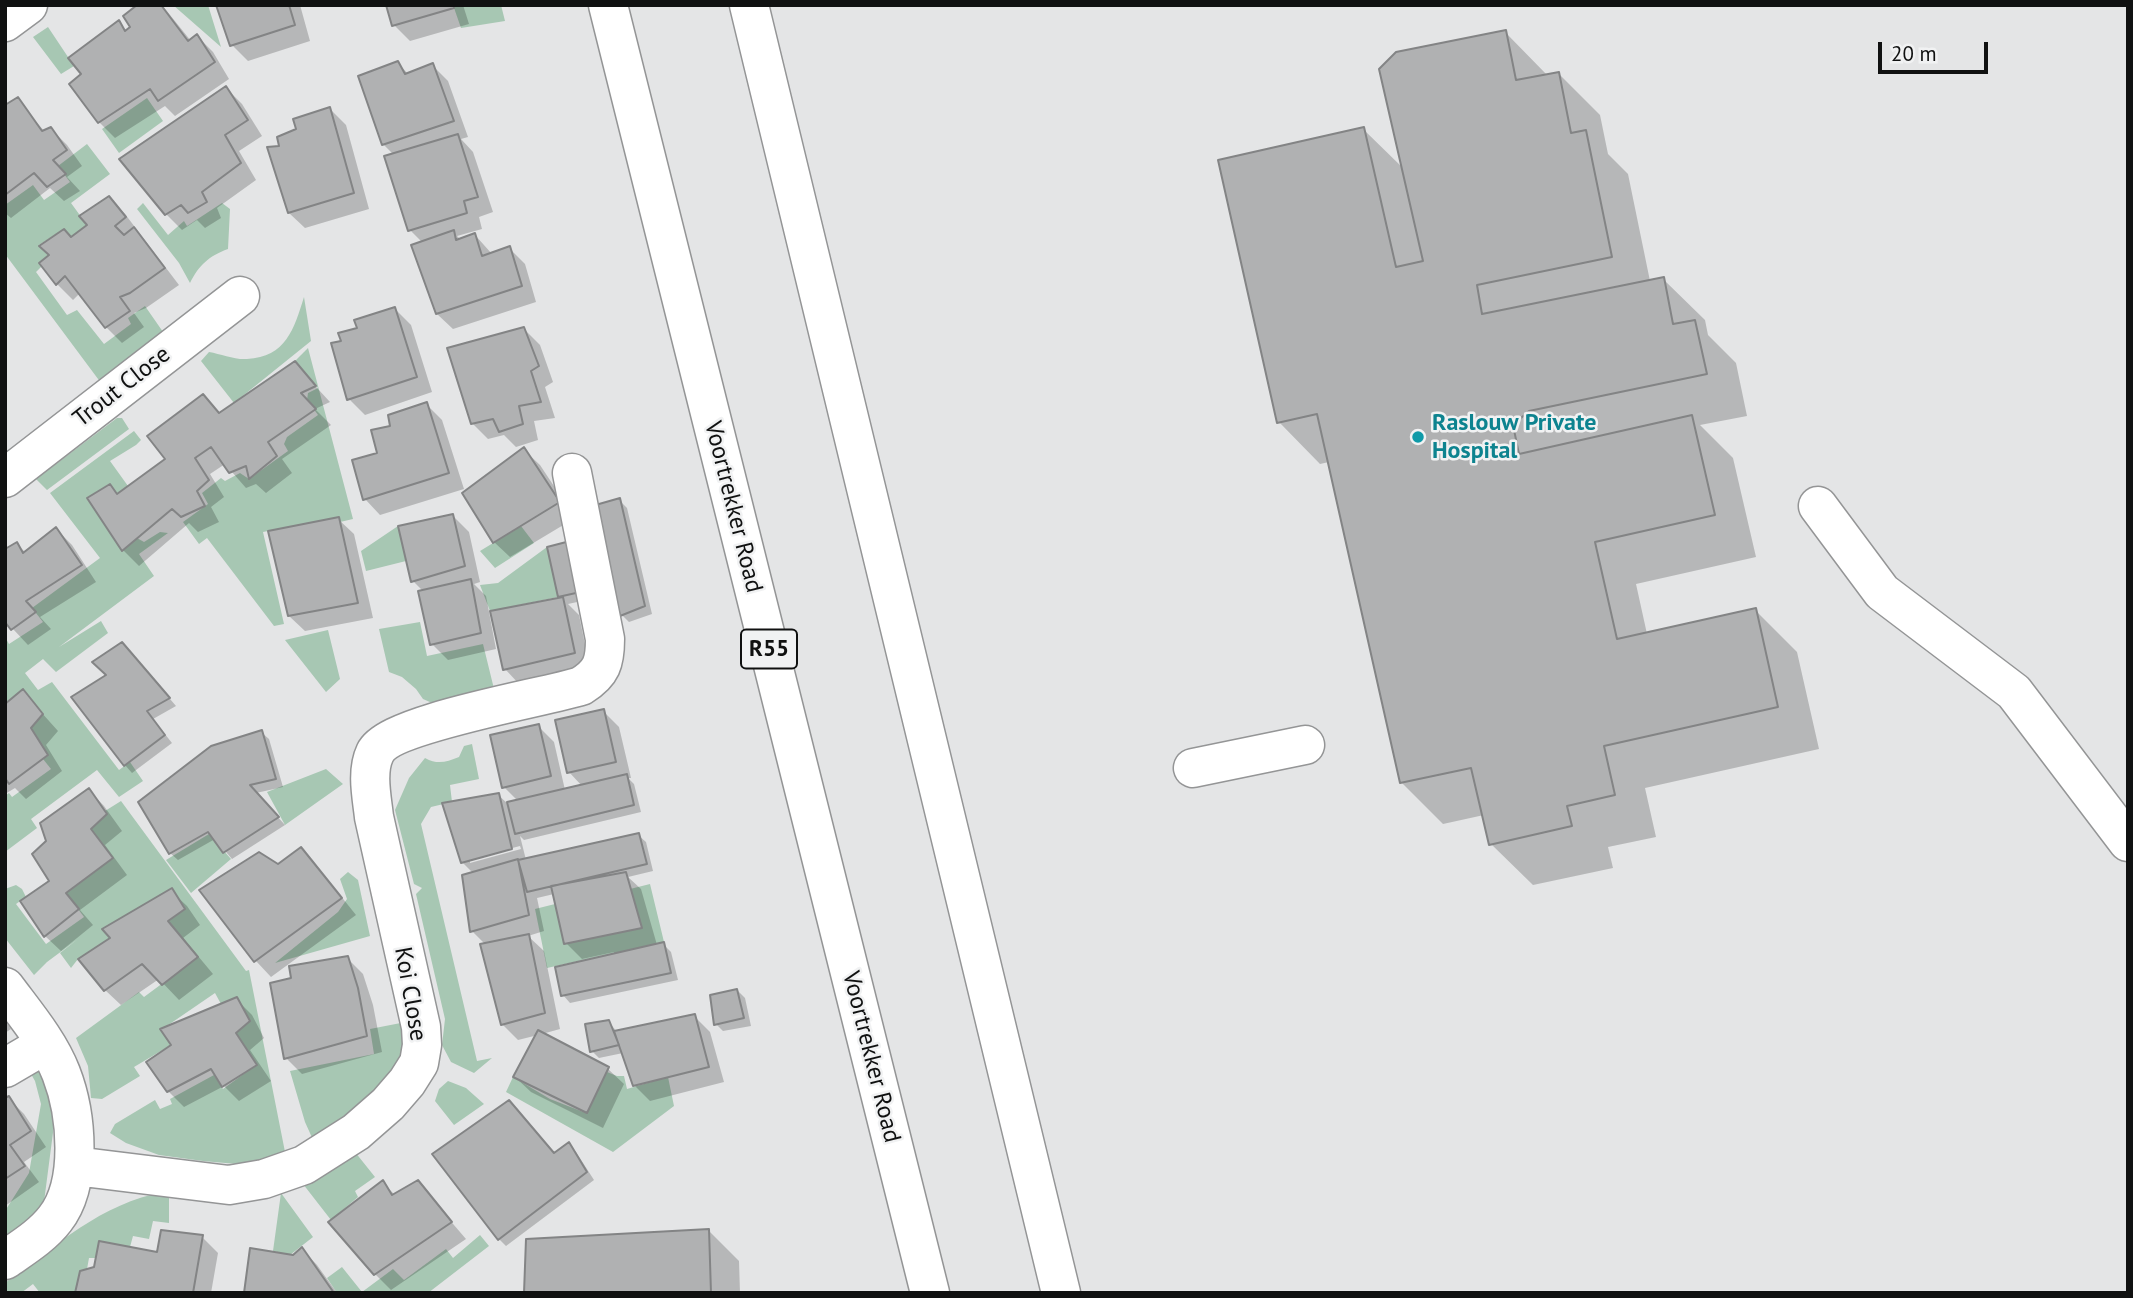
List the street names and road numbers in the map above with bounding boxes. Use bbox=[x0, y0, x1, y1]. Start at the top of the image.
street label: Trout Close bbox=[68, 340, 176, 434]
street label: Voortrekker Road bbox=[698, 418, 768, 596]
road number: R55 bbox=[741, 629, 797, 668]
street label: Koi Close bbox=[388, 945, 432, 1043]
street label: Voortrekker Road bbox=[836, 968, 906, 1146]

